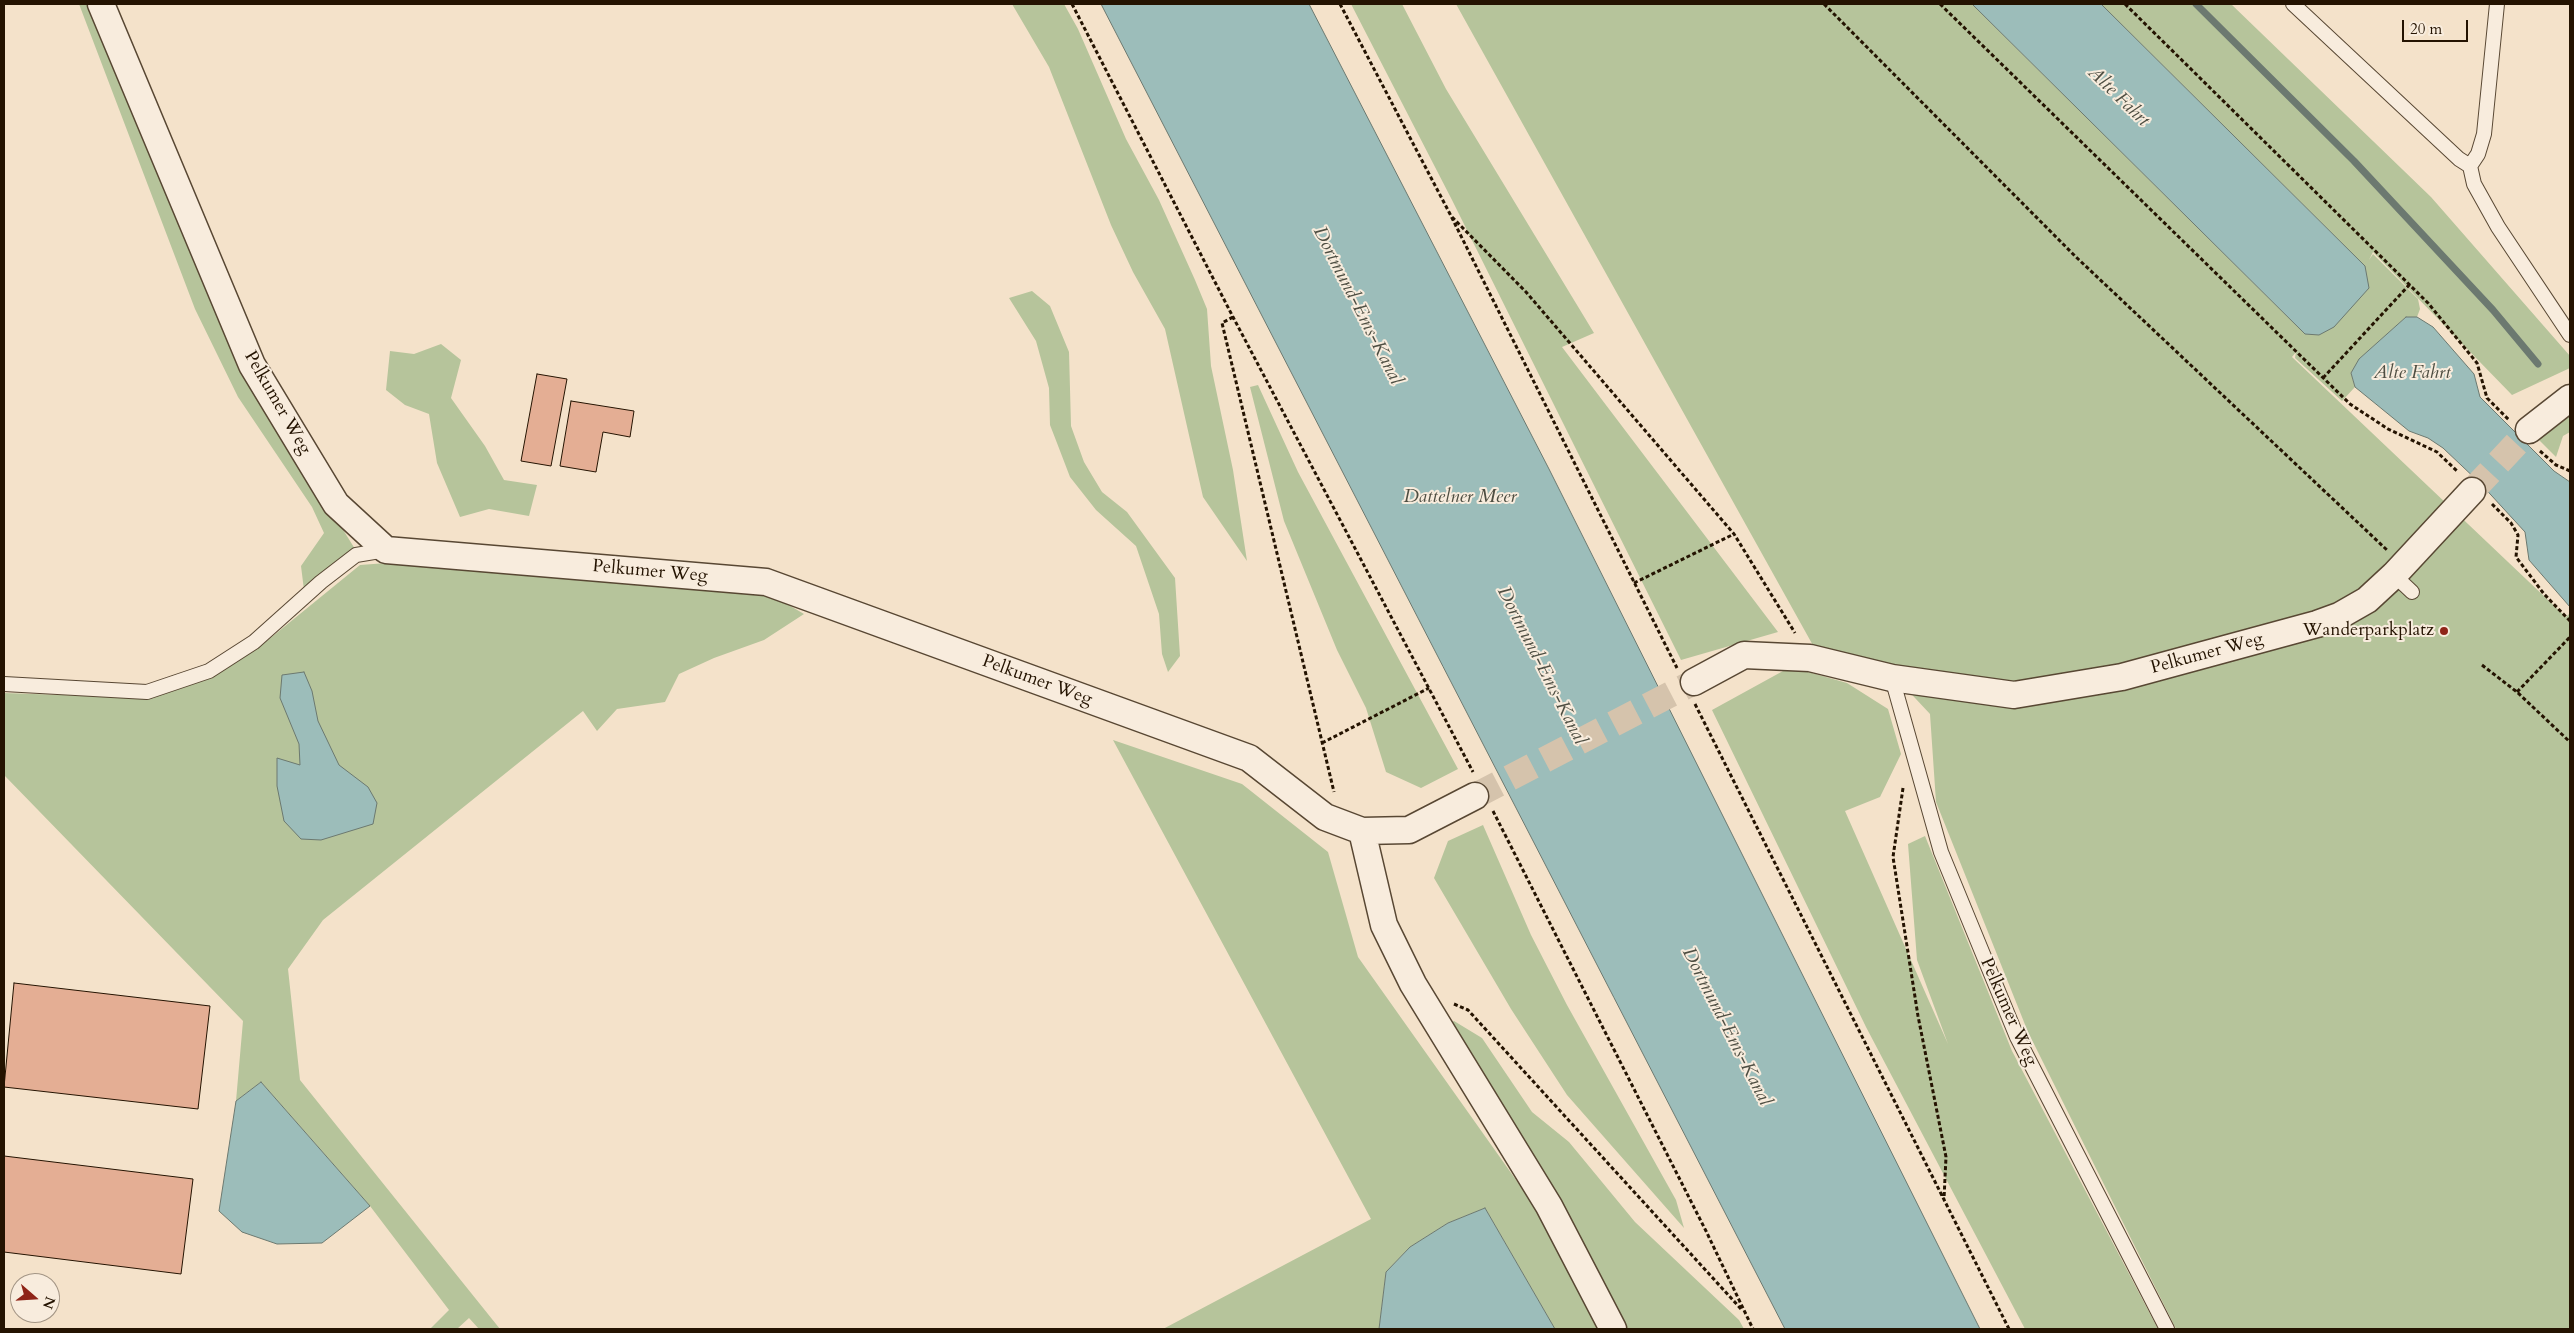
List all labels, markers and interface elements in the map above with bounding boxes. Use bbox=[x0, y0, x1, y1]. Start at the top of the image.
scale bar bbox=[2404, 10, 2470, 42]
text: 20 m bbox=[2410, 19, 2442, 39]
water label: Alte Fahrt bbox=[2082, 62, 2154, 132]
water label: Dortmund-Ems-Kanal bbox=[1307, 223, 1407, 389]
street label: Pelkumer Weg bbox=[239, 347, 315, 459]
water label: Alte Fahrt bbox=[2373, 363, 2451, 385]
water label: Dattelner Meer bbox=[1403, 487, 1517, 509]
street label: Pelkumer Weg bbox=[591, 556, 709, 588]
water label: Dortmund-Ems-Kanal bbox=[1491, 583, 1591, 749]
place label: Wanderparkplatz bbox=[2303, 620, 2434, 642]
marker: Wanderparkplatz bbox=[2438, 625, 2450, 637]
street label: Pelkumer Weg bbox=[2148, 629, 2266, 679]
street label: Pelkumer Weg bbox=[979, 651, 1095, 711]
water label: Dortmund-Ems-Kanal bbox=[1676, 944, 1776, 1110]
street label: Pelkumer Weg bbox=[1975, 955, 2041, 1069]
north arrow bbox=[10, 1273, 60, 1323]
text: N bbox=[38, 1294, 60, 1312]

